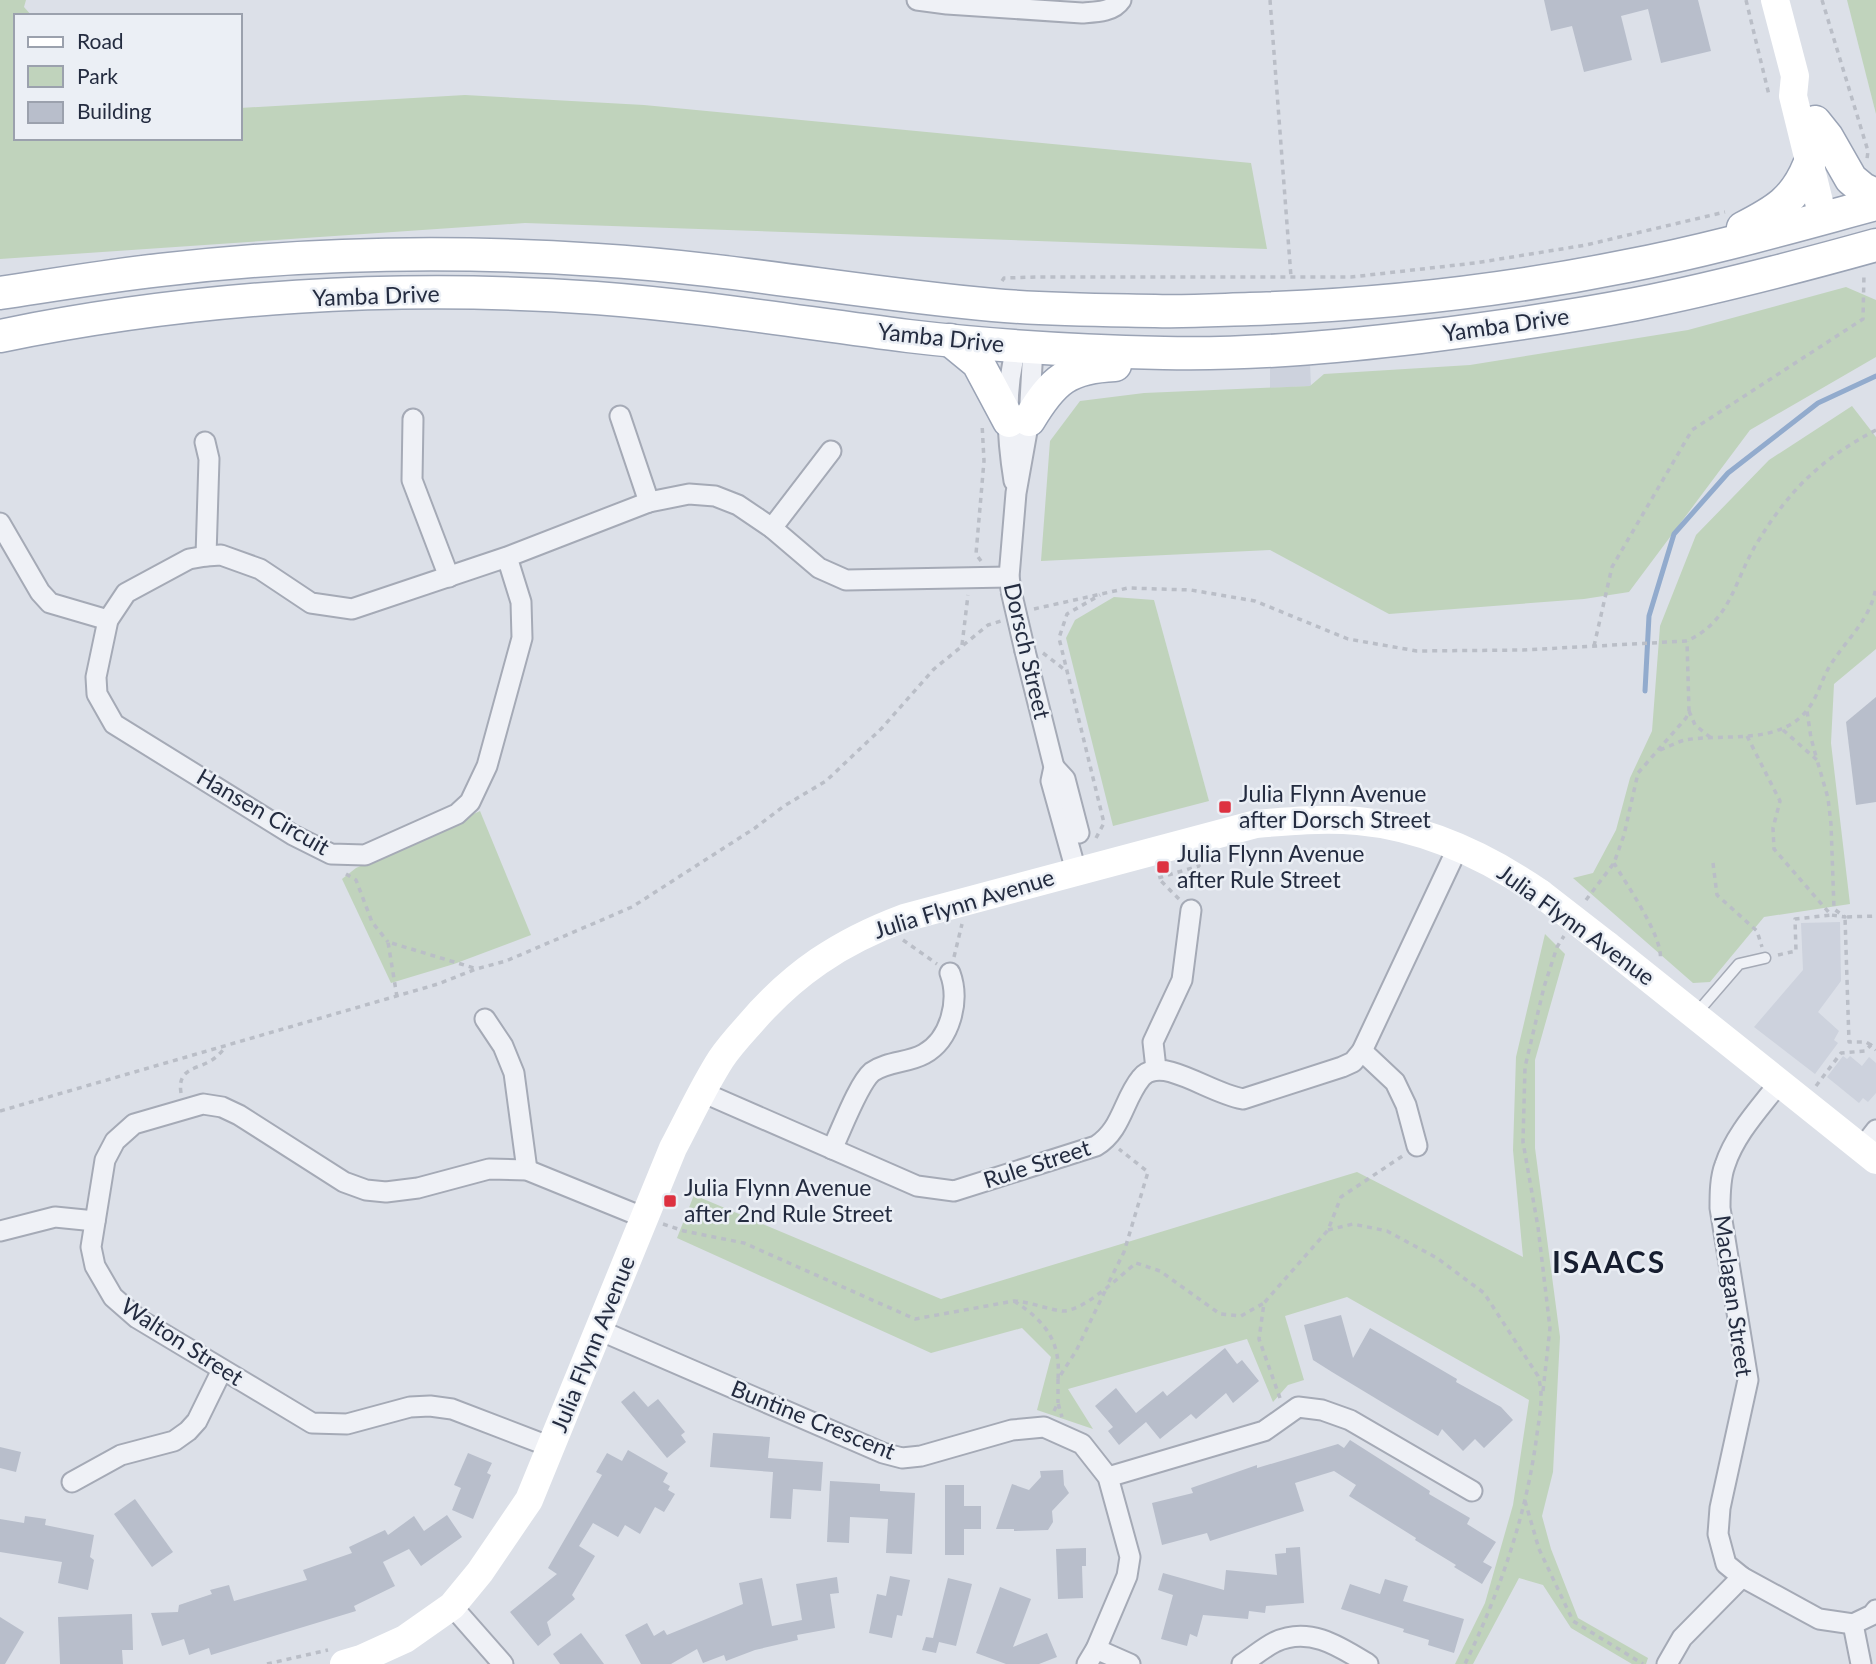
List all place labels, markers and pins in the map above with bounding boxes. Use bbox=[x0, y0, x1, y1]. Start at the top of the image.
place label: Julia Flynn Avenue after Dorsch Street bbox=[1239, 779, 1432, 833]
marker: Julia Flynn Avenue after Dorsch Street bbox=[1217, 799, 1233, 815]
place label: Julia Flynn Avenue after Rule Street bbox=[1177, 839, 1365, 893]
marker: Julia Flynn Avenue after Rule Street bbox=[1155, 859, 1171, 875]
place label: Julia Flynn Avenue after 2nd Rule Street bbox=[684, 1173, 893, 1227]
marker: Julia Flynn Avenue after 2nd Rule Street bbox=[662, 1193, 678, 1209]

